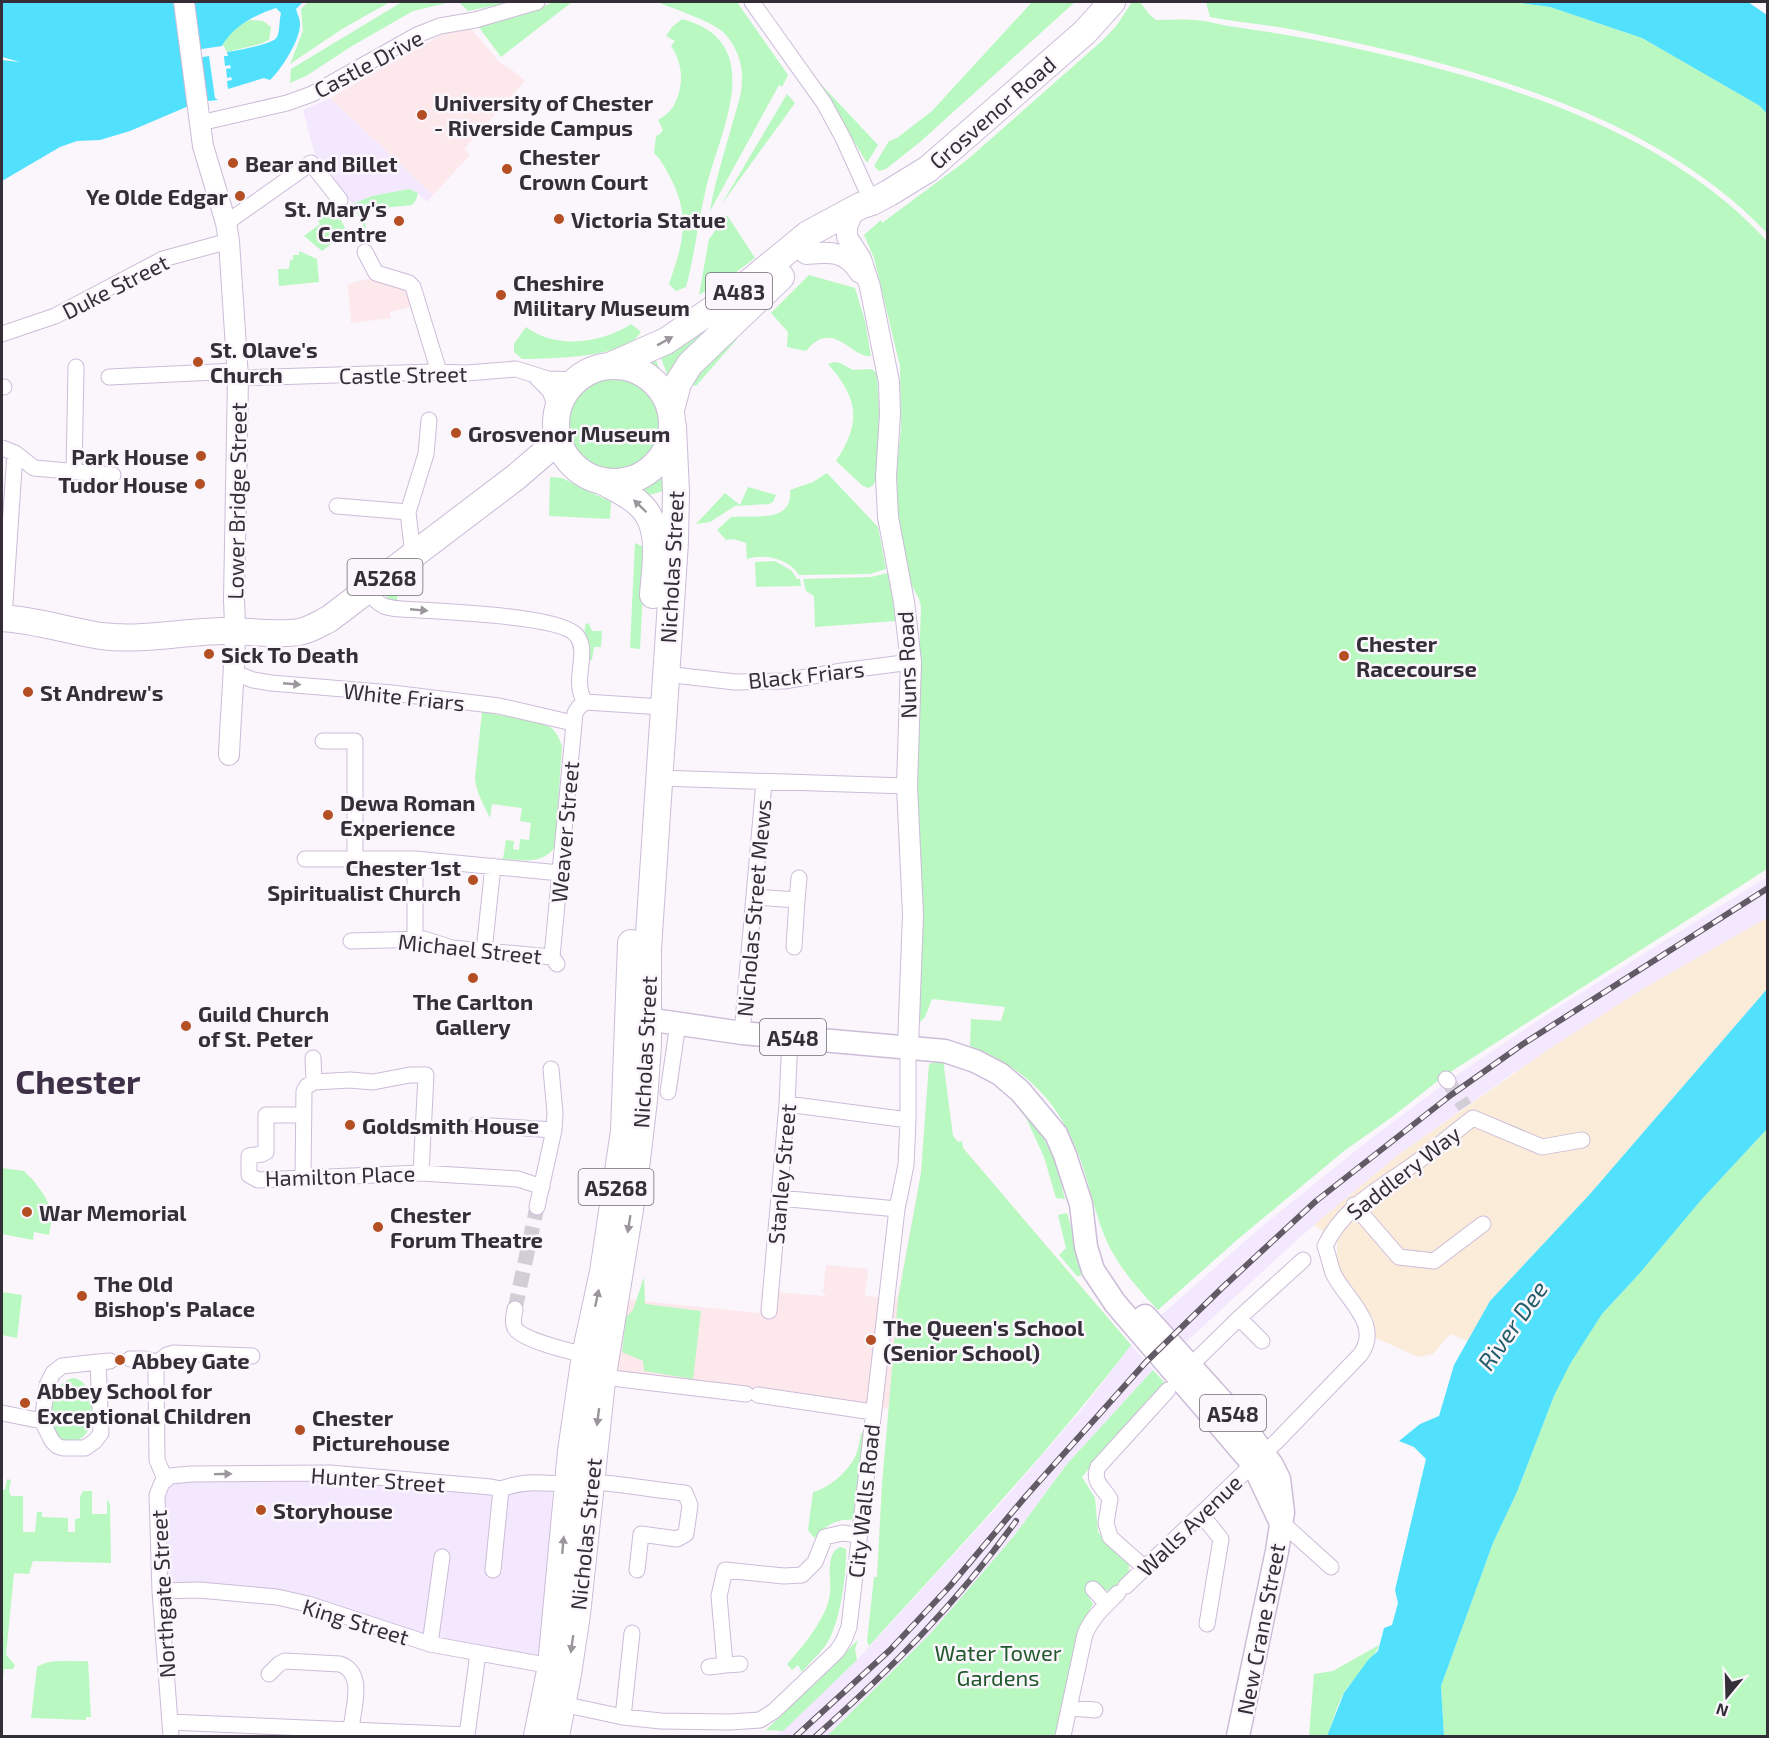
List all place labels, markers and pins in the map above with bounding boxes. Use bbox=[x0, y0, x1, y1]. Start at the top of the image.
place label: University of Chester - Riverside Campus bbox=[434, 89, 654, 140]
marker: University of Chester - Riverside Campus bbox=[415, 108, 429, 122]
place label: Chester Crown Court bbox=[519, 143, 648, 194]
place label: Bear and Billet bbox=[245, 150, 397, 176]
marker: Bear and Billet bbox=[226, 156, 240, 170]
marker: Chester Crown Court bbox=[500, 162, 514, 176]
place label: Ye Olde Edgar bbox=[86, 183, 229, 209]
marker: Ye Olde Edgar bbox=[233, 189, 247, 203]
place label: St. Mary's Centre bbox=[284, 195, 387, 246]
place label: Victoria Statue bbox=[571, 206, 726, 232]
marker: Victoria Statue bbox=[552, 212, 566, 226]
marker: St. Mary's Centre bbox=[392, 214, 406, 228]
place label: Cheshire Military Museum bbox=[513, 269, 690, 321]
marker: Cheshire Military Museum bbox=[494, 288, 508, 302]
place label: St. Olave's Church bbox=[210, 336, 318, 387]
marker: St. Olave's Church bbox=[191, 355, 205, 369]
place label: Grosvenor Museum bbox=[468, 420, 670, 446]
marker: Grosvenor Museum bbox=[449, 426, 463, 440]
place label: Park House bbox=[71, 443, 189, 469]
marker: Park House bbox=[194, 449, 208, 463]
place label: Tudor House bbox=[58, 471, 188, 497]
marker: Tudor House bbox=[193, 477, 207, 491]
place label: Chester Racecourse bbox=[1356, 630, 1477, 681]
place label: Sick To Death bbox=[221, 641, 359, 667]
marker: Sick To Death bbox=[202, 647, 216, 661]
marker: Chester Racecourse bbox=[1337, 649, 1351, 663]
place label: St Andrew's bbox=[40, 679, 163, 705]
marker: St Andrew's bbox=[21, 685, 35, 699]
place label: Dewa Roman Experience bbox=[340, 789, 476, 840]
marker: Dewa Roman Experience bbox=[321, 808, 335, 822]
place label: Chester 1st Spiritualist Church bbox=[267, 854, 461, 905]
marker: Chester 1st Spiritualist Church bbox=[466, 873, 480, 887]
marker: The Carlton Gallery bbox=[466, 971, 480, 985]
place label: The Carlton Gallery bbox=[413, 988, 533, 1040]
place label: Guild Church of St. Peter bbox=[198, 1000, 329, 1051]
marker: Guild Church of St. Peter bbox=[179, 1019, 193, 1033]
place label: Goldsmith House bbox=[362, 1112, 539, 1138]
marker: Goldsmith House bbox=[343, 1118, 357, 1132]
place label: War Memorial bbox=[39, 1199, 187, 1225]
place label: Chester Forum Theatre bbox=[390, 1201, 543, 1252]
marker: War Memorial bbox=[20, 1205, 34, 1219]
marker: Chester Forum Theatre bbox=[371, 1220, 385, 1234]
place label: The Old Bishop's Palace bbox=[94, 1270, 255, 1321]
marker: The Old Bishop's Palace bbox=[75, 1289, 89, 1303]
place label: The Queen's School (Senior School) bbox=[883, 1314, 1085, 1365]
marker: The Queen's School (Senior School) bbox=[864, 1333, 878, 1347]
place label: Abbey Gate bbox=[132, 1347, 250, 1374]
marker: Abbey Gate bbox=[113, 1353, 127, 1367]
place label: Abbey School for Exceptional Children bbox=[37, 1377, 251, 1428]
marker: Abbey School for Exceptional Children bbox=[18, 1396, 32, 1410]
place label: Chester Picturehouse bbox=[312, 1404, 450, 1455]
marker: Chester Picturehouse bbox=[293, 1423, 307, 1437]
place label: Storyhouse bbox=[273, 1497, 393, 1524]
marker: Storyhouse bbox=[254, 1503, 268, 1517]

